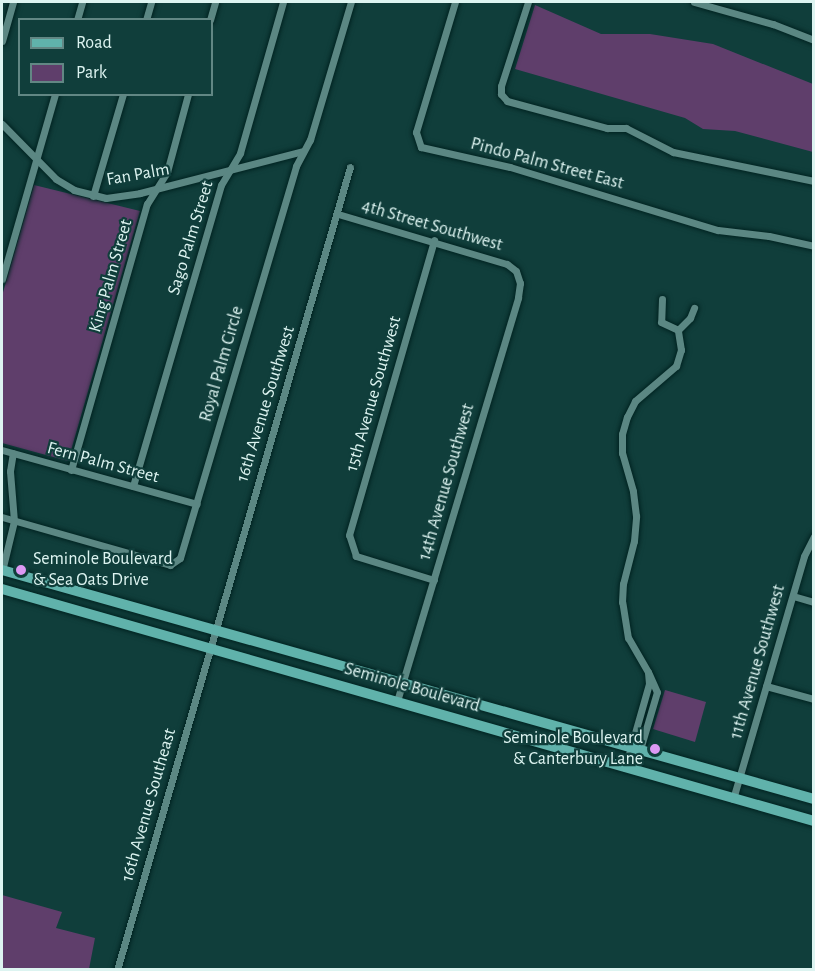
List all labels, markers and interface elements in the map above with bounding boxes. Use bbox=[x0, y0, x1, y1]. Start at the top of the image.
legend bbox=[18, 18, 213, 96]
text: Road bbox=[76, 34, 112, 52]
text: Park bbox=[76, 64, 107, 82]
street label: Pindo Palm Street East bbox=[468, 133, 626, 195]
street label: Fan Palm bbox=[105, 159, 171, 191]
street label: Sago Palm Street bbox=[163, 178, 219, 298]
street label: 4th Street Southwest bbox=[359, 196, 505, 256]
street label: King Palm Street bbox=[85, 217, 137, 335]
street label: Royal Palm Circle bbox=[195, 304, 249, 424]
street label: 15th Avenue Southwest bbox=[341, 314, 407, 474]
street label: 16th Avenue Southwest bbox=[232, 324, 300, 484]
street label: 14th Avenue Southwest bbox=[414, 401, 480, 563]
street label: Fern Palm Street bbox=[45, 438, 161, 488]
place label: Seminole Boulevard & Sea Oats Drive bbox=[33, 549, 173, 592]
marker: Seminole Boulevard & Sea Oats Drive bbox=[14, 563, 28, 577]
street label: 11th Avenue Southwest bbox=[726, 582, 790, 742]
street label: Seminole Boulevard bbox=[342, 658, 482, 718]
street label: 16th Avenue Southeast bbox=[117, 726, 181, 884]
place label: Seminole Boulevard & Canterbury Lane bbox=[503, 728, 643, 771]
marker: Seminole Boulevard & Canterbury Lane bbox=[648, 742, 662, 756]

